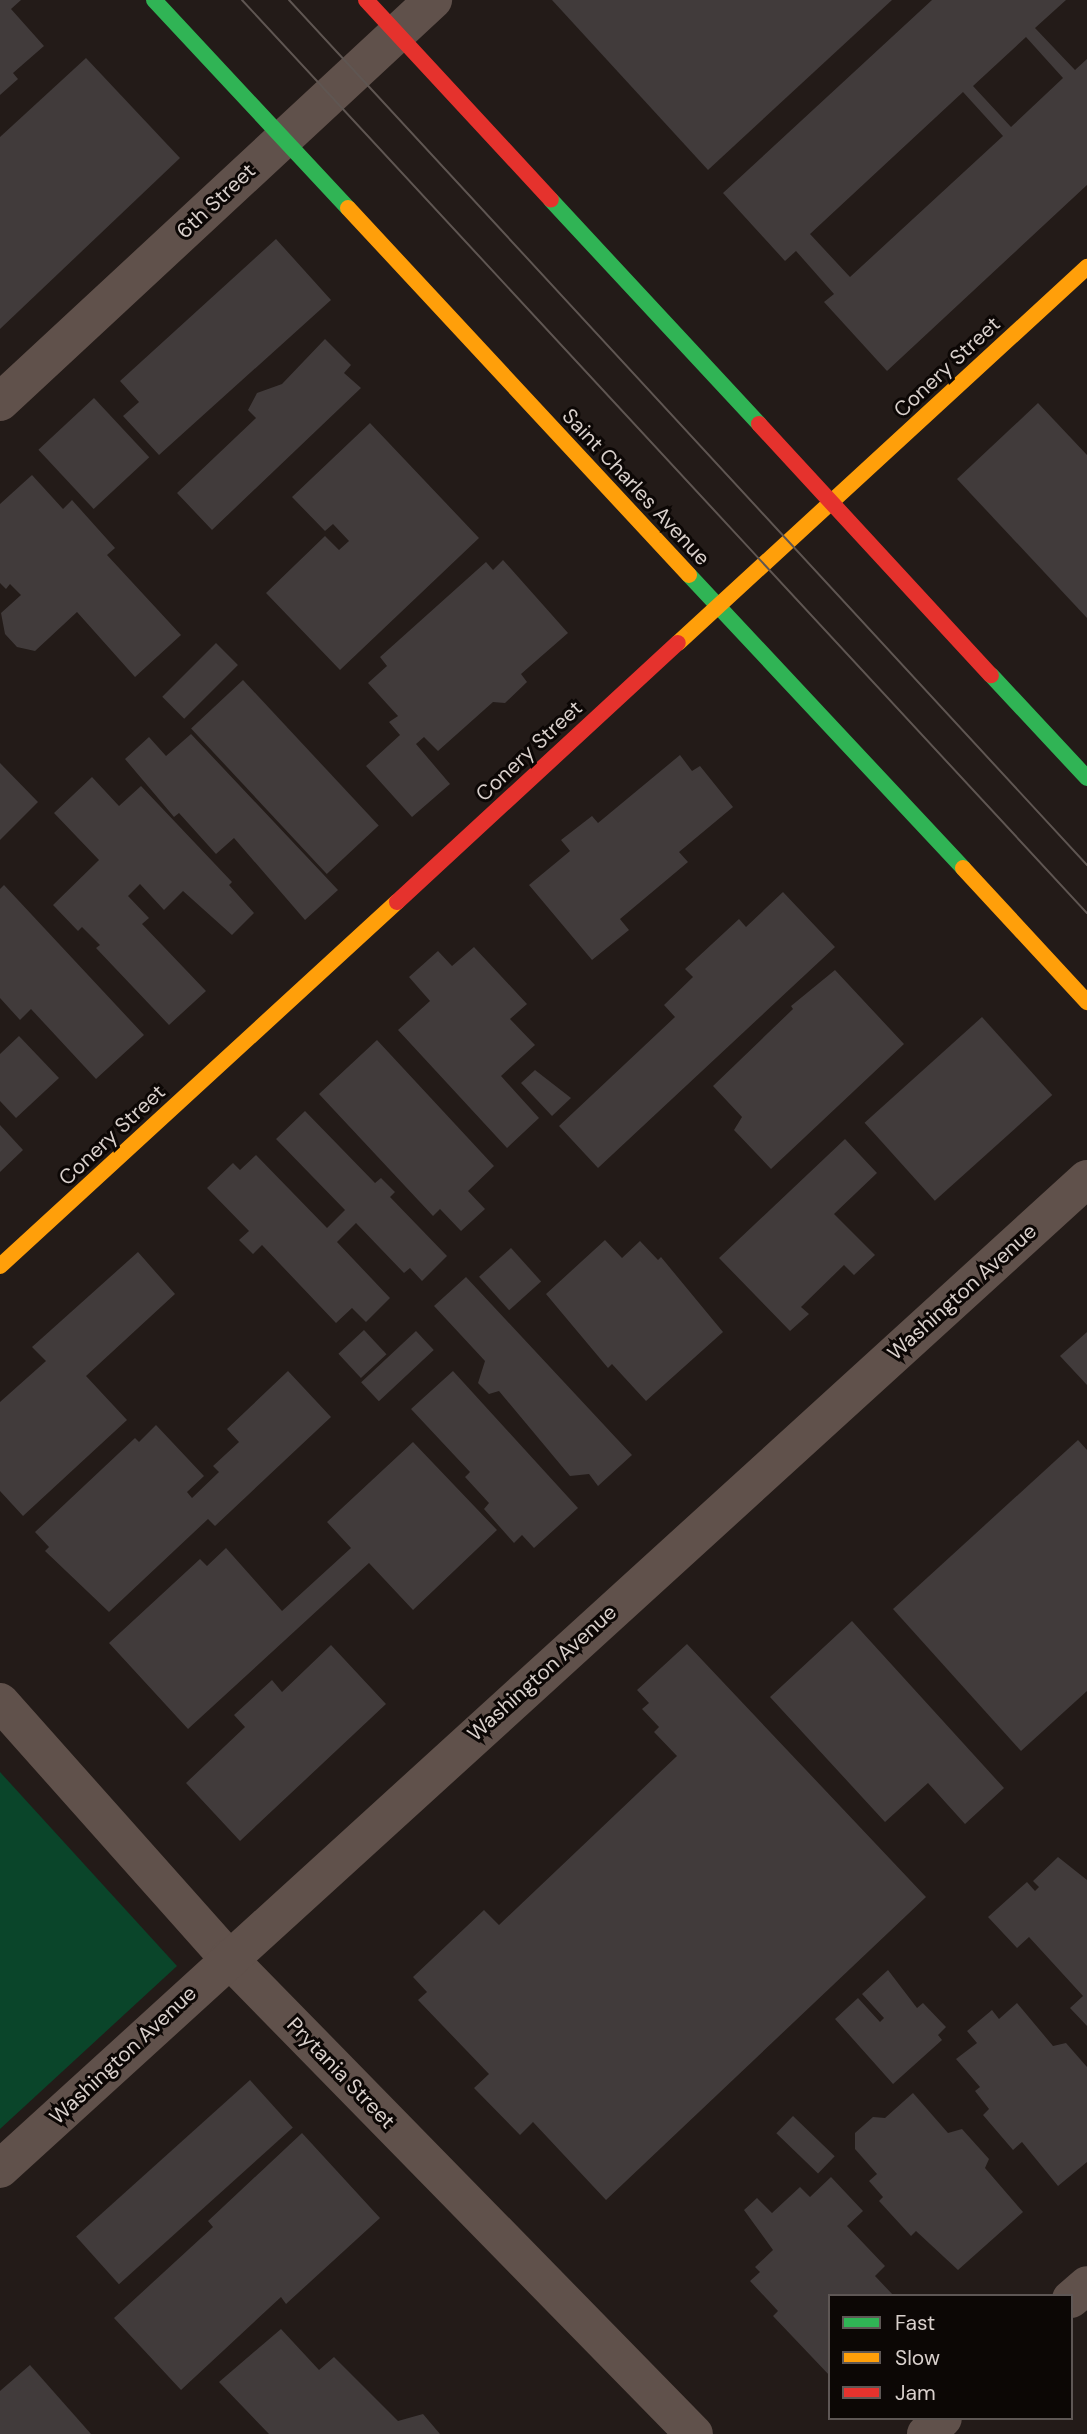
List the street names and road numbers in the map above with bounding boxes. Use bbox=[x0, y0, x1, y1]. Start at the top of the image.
street label: 6th Street bbox=[171, 158, 261, 244]
street label: Conery Street bbox=[889, 311, 1005, 423]
street label: Saint Charles Avenue bbox=[557, 403, 715, 571]
street label: Conery Street bbox=[471, 695, 587, 807]
street label: Conery Street bbox=[54, 1079, 170, 1191]
street label: Washington Avenue bbox=[882, 1219, 1042, 1365]
street label: Washington Avenue bbox=[462, 1600, 622, 1746]
street label: Washington Avenue bbox=[44, 1980, 202, 2130]
street label: Prytania Street bbox=[282, 2012, 400, 2134]

